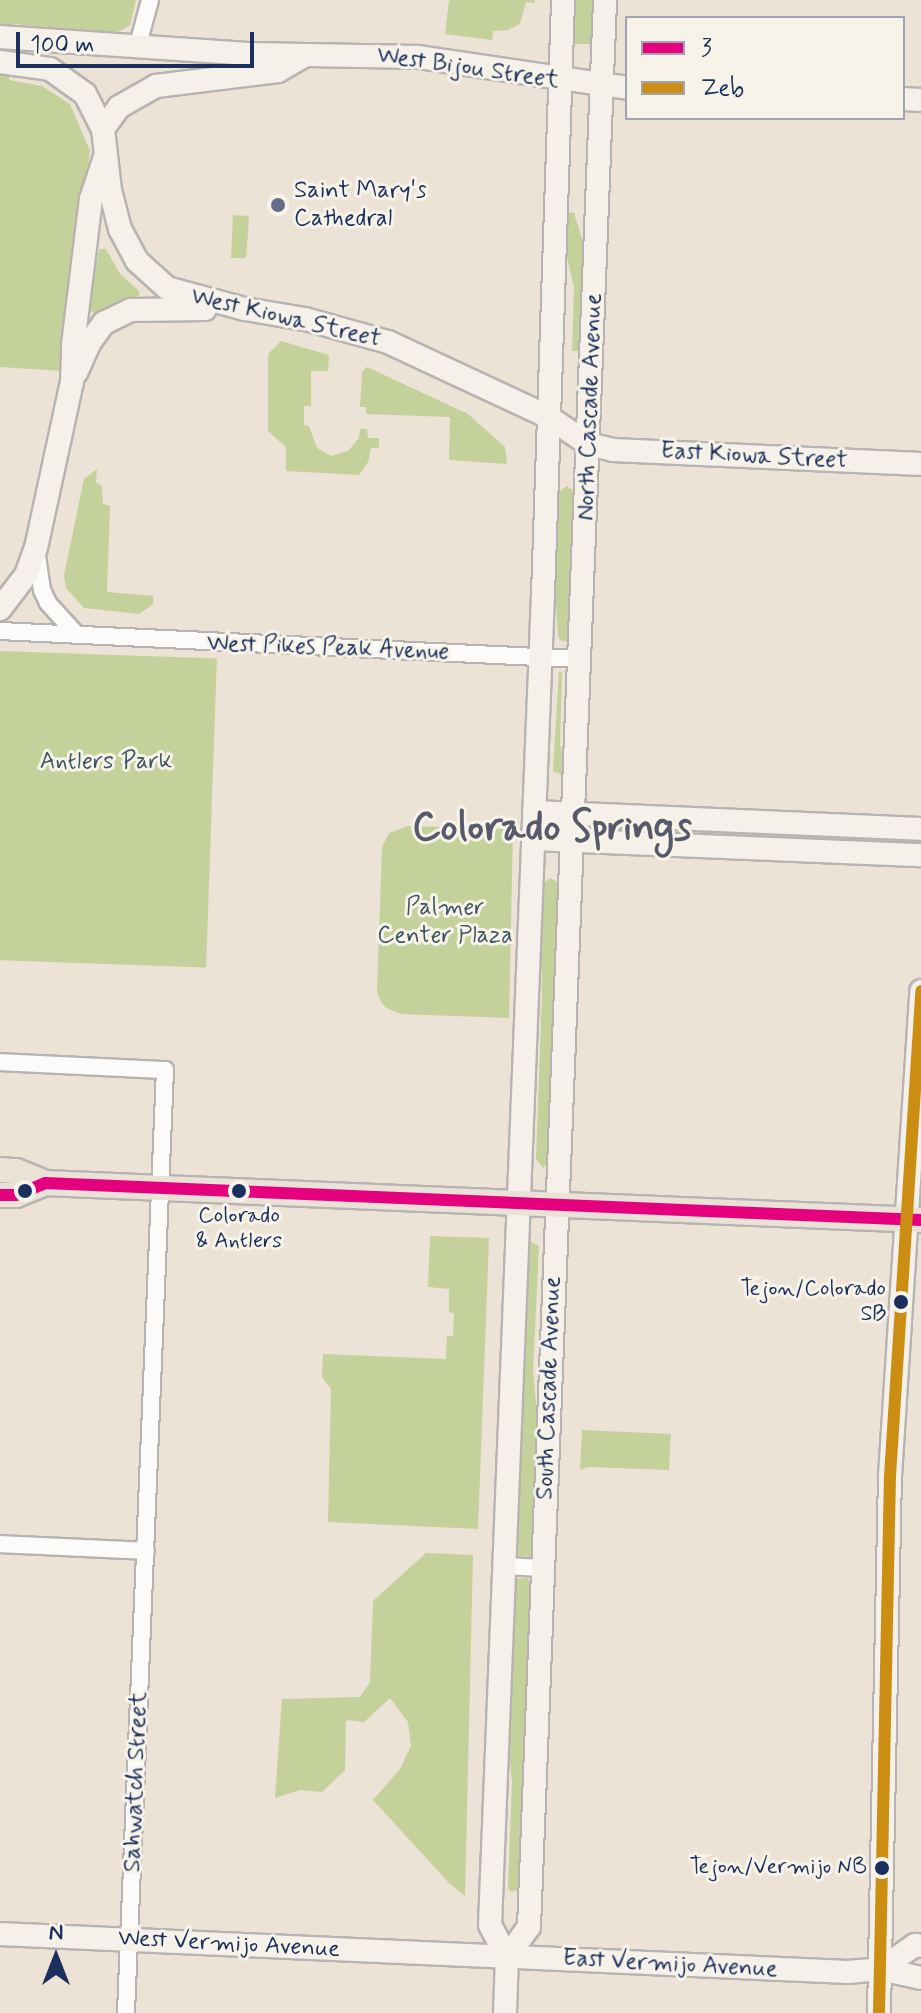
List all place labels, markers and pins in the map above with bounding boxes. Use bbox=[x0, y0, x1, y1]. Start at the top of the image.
place label: Saint Mary's Cathedral bbox=[294, 177, 427, 233]
marker: Saint Mary's Cathedral bbox=[269, 196, 287, 214]
unlabelled marker bbox=[17, 1183, 33, 1199]
marker: Colorado & Antlers bbox=[231, 1183, 247, 1199]
place label: Colorado & Antlers bbox=[196, 1203, 282, 1254]
place label: Tejon/Colorado SB bbox=[740, 1276, 886, 1328]
marker: Tejon/Colorado SB bbox=[893, 1294, 909, 1310]
place label: Tejon/Vermijo NB bbox=[691, 1855, 867, 1881]
marker: Tejon/Vermijo NB bbox=[874, 1860, 890, 1876]

